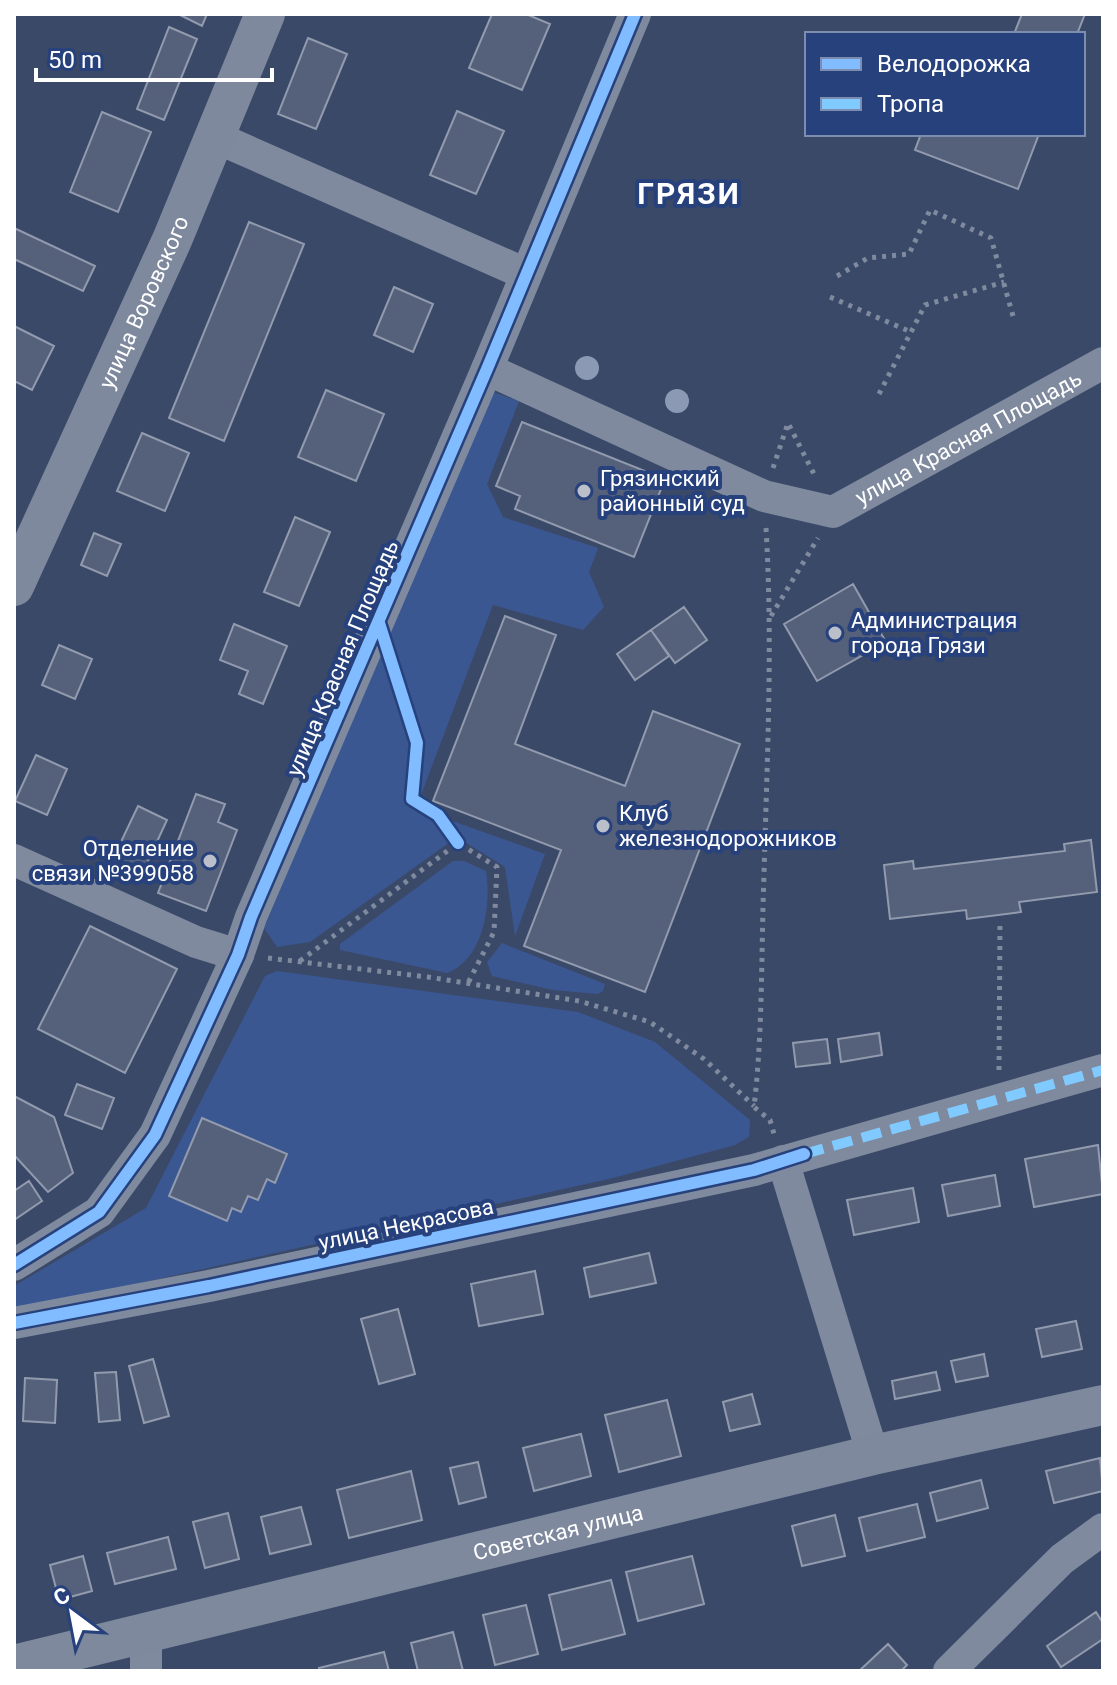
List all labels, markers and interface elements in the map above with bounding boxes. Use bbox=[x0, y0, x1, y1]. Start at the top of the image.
scale bar bbox=[36, 32, 272, 82]
legend bbox=[805, 32, 1085, 136]
text: 50 m bbox=[48, 46, 102, 74]
text: Велодорожка bbox=[877, 50, 1031, 78]
text: Тропа bbox=[877, 90, 944, 118]
district label: ГРЯЗИ bbox=[637, 176, 741, 211]
street label: улица Воровского bbox=[94, 212, 194, 393]
street label: улица Красная Площадь bbox=[851, 365, 1086, 510]
place label: Грязинский районный суд bbox=[600, 466, 745, 516]
marker: Грязинский районный суд bbox=[575, 482, 593, 500]
street label: улица Красная Площадь bbox=[281, 536, 404, 780]
place label: Администрация города Грязи bbox=[851, 608, 1017, 658]
marker: Администрация города Грязи bbox=[826, 624, 844, 642]
place label: Клуб железнодорожников bbox=[619, 801, 837, 851]
marker: Клуб железнодорожников bbox=[594, 817, 612, 835]
place label: Отделение связи №399058 bbox=[32, 836, 194, 886]
marker: Отделение связи №399058 bbox=[201, 852, 219, 870]
street label: улица Некрасова bbox=[316, 1194, 496, 1255]
street label: Советская улица bbox=[471, 1500, 646, 1565]
north arrow bbox=[32, 1573, 112, 1653]
text: С bbox=[49, 1582, 74, 1611]

